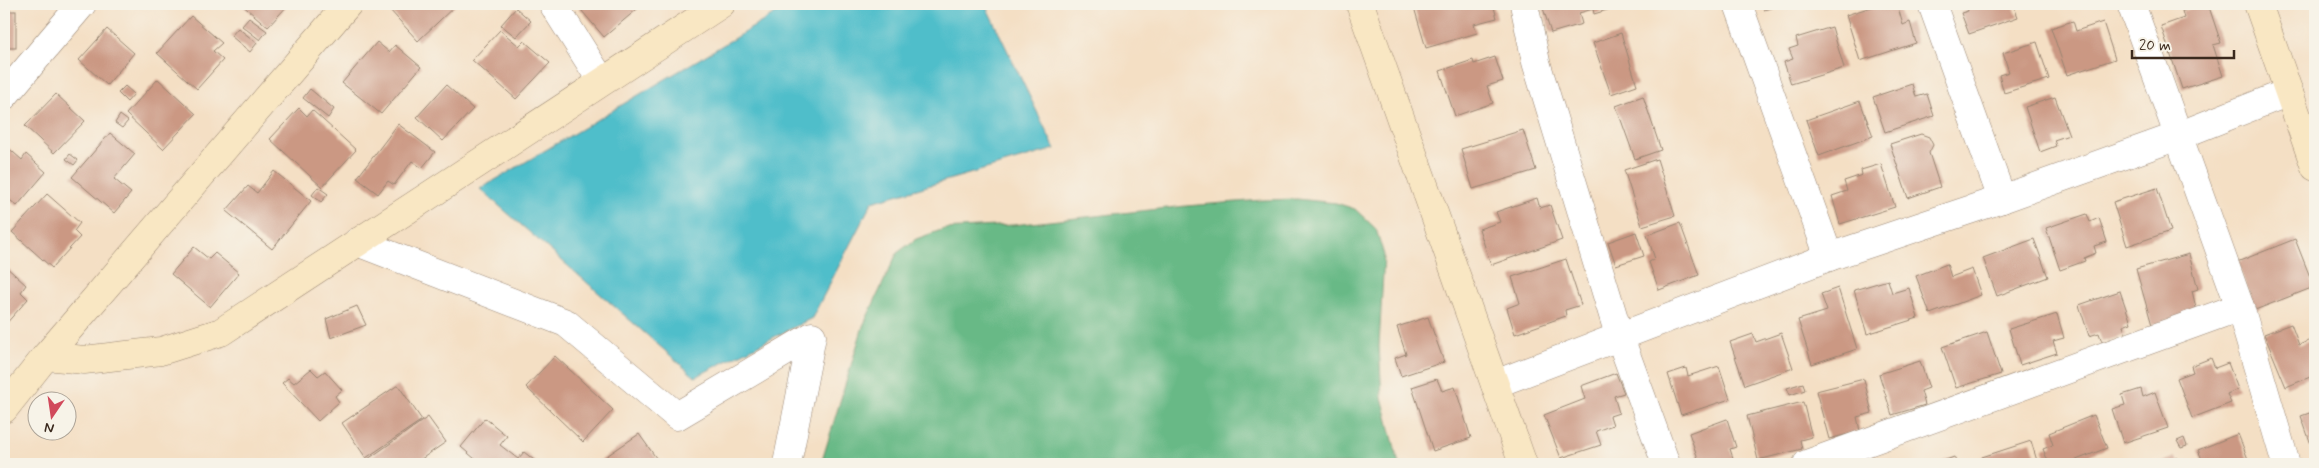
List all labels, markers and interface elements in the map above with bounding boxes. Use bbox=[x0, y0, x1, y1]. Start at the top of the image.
scale bar bbox=[2132, 28, 2234, 60]
text: 20 m bbox=[2139, 36, 2171, 56]
north arrow bbox=[28, 390, 78, 440]
text: N bbox=[43, 418, 56, 438]

